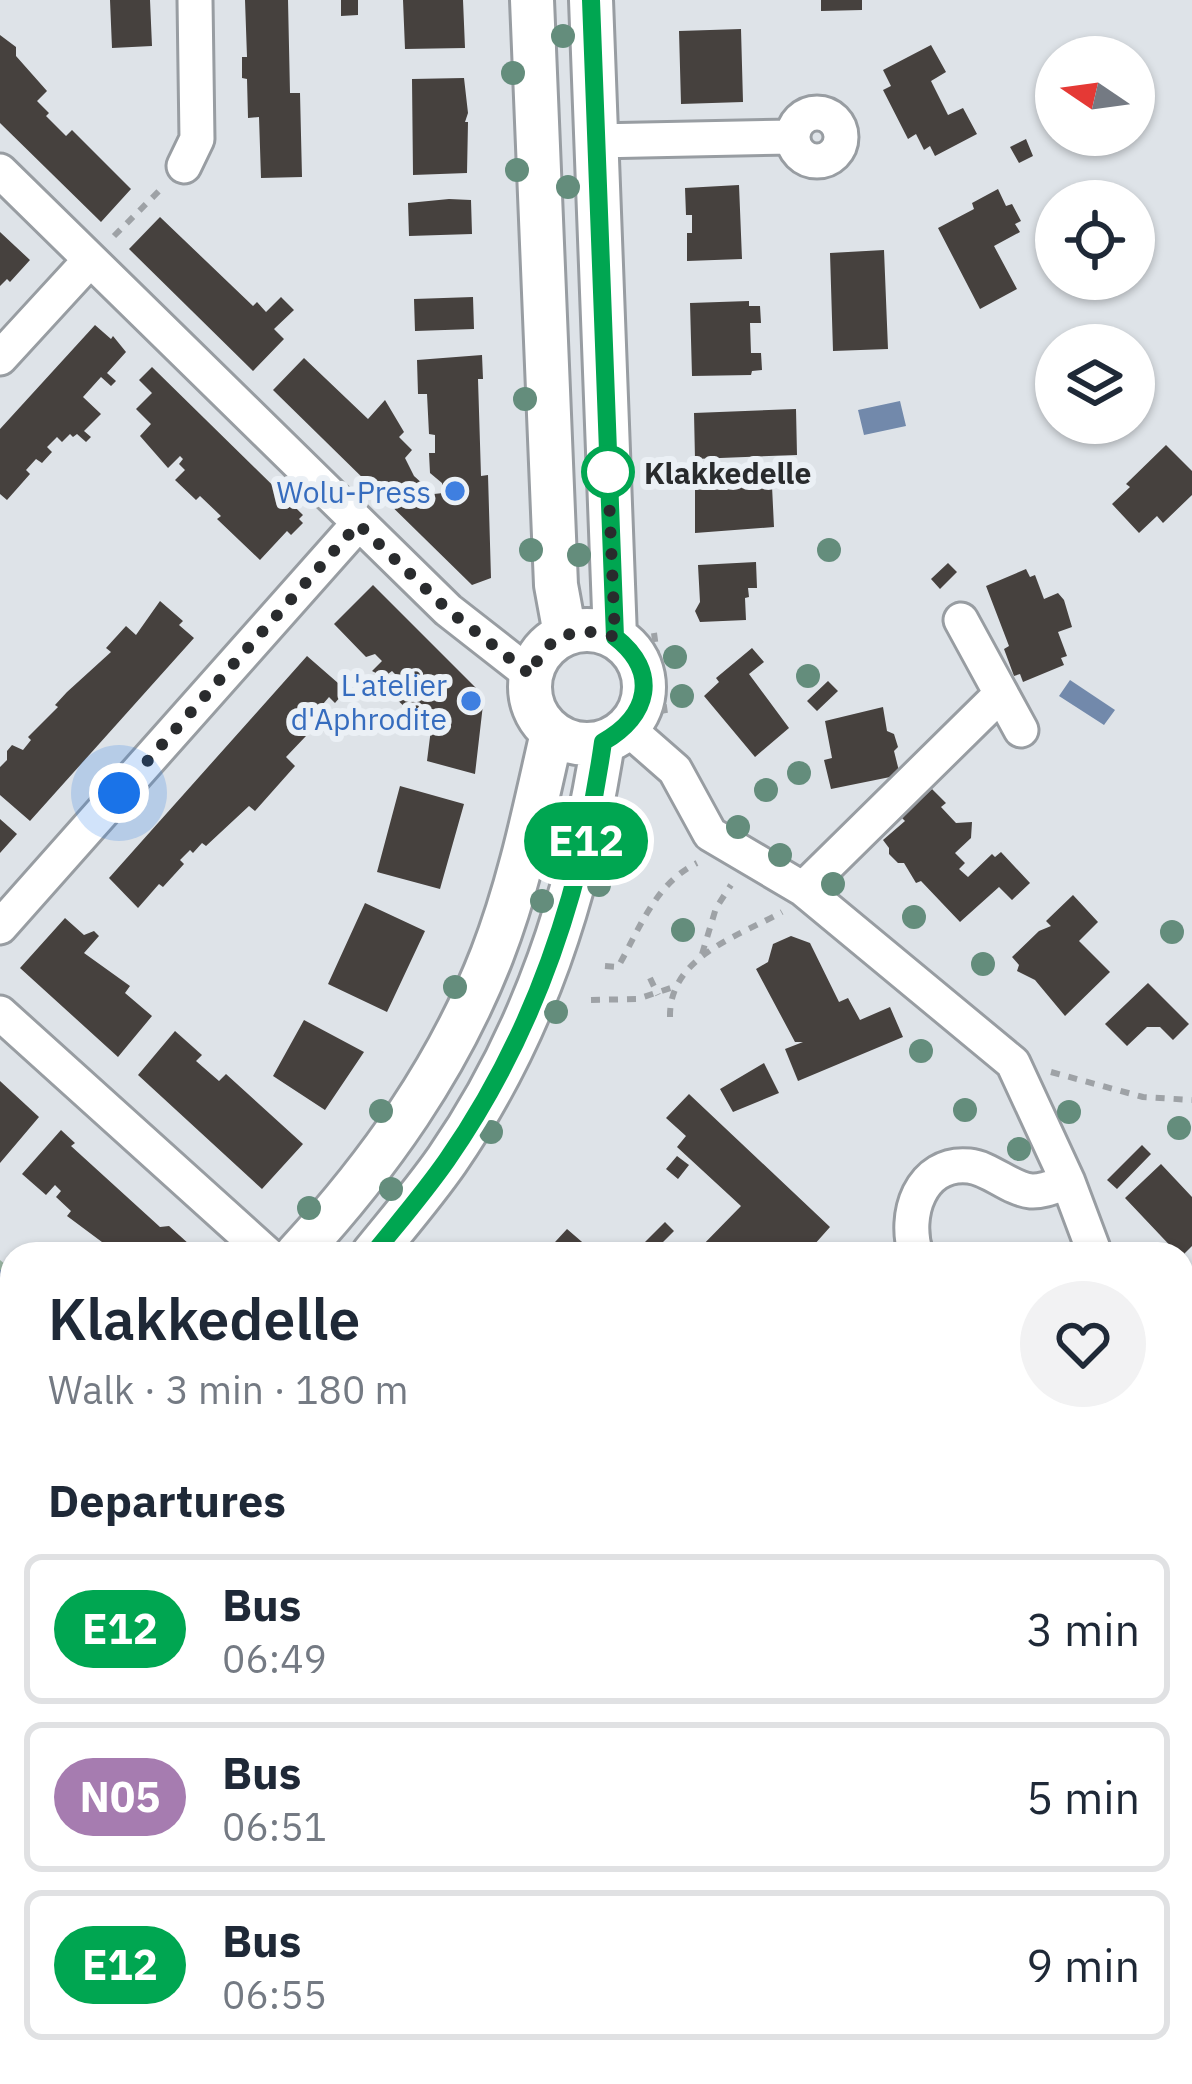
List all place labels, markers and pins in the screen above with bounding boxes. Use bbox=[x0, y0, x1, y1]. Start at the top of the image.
marker: Klakkedelle bbox=[583, 447, 633, 497]
place label: Klakkedelle bbox=[644, 453, 811, 492]
place label: Wolu-Press bbox=[277, 472, 431, 511]
marker: Wolu-Press bbox=[442, 478, 468, 504]
place label: L'atelier d'Aphrodite bbox=[291, 665, 447, 738]
marker: L'atelier d'Aphrodite bbox=[458, 688, 484, 714]

